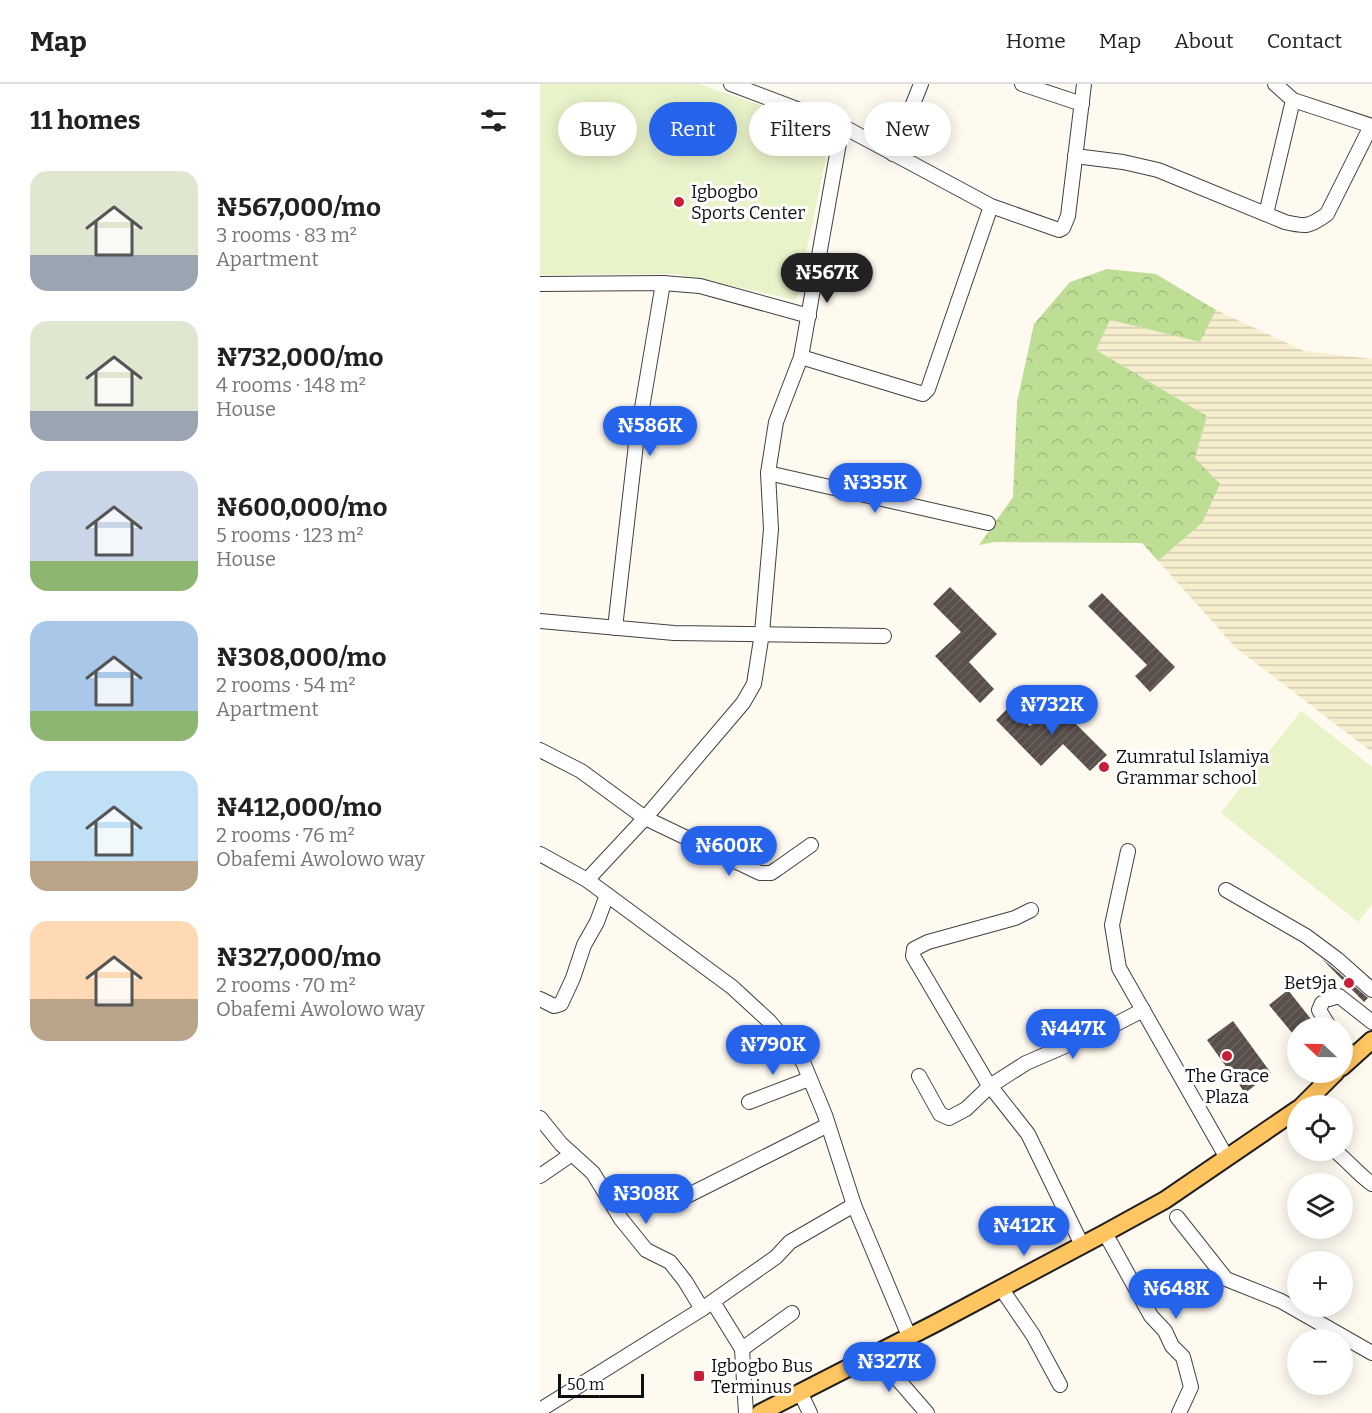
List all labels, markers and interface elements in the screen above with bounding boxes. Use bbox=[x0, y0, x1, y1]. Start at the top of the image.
text: Map bbox=[30, 25, 87, 58]
text: Home bbox=[1006, 28, 1066, 54]
text: Map bbox=[1099, 28, 1141, 54]
text: About bbox=[1174, 28, 1234, 54]
text: Contact bbox=[1267, 28, 1342, 54]
chip: Buy bbox=[558, 102, 637, 156]
chip: Rent bbox=[649, 102, 737, 156]
chip: Filters bbox=[749, 102, 852, 156]
chip: New bbox=[864, 102, 951, 156]
icon: filters bbox=[477, 104, 510, 137]
text: 11 homes bbox=[30, 105, 141, 136]
place label: Igbogbo Sports Center bbox=[691, 181, 805, 224]
text: ₦567,000/mo bbox=[216, 192, 381, 223]
icon: home bbox=[78, 195, 150, 267]
marker: Igbogbo Sports Center bbox=[672, 195, 686, 209]
text: 3 rooms · 83 m² bbox=[216, 223, 357, 247]
text: Apartment bbox=[216, 247, 319, 271]
pin: ₦567K bbox=[785, 253, 869, 304]
text: ₦567K bbox=[795, 260, 859, 284]
text: ₦732,000/mo bbox=[216, 342, 383, 373]
icon: home bbox=[78, 345, 150, 417]
text: 4 rooms · 148 m² bbox=[216, 373, 366, 397]
text: House bbox=[216, 397, 276, 421]
pin: ₦586K bbox=[608, 406, 692, 457]
text: ₦586K bbox=[617, 413, 683, 437]
pin: ₦335K bbox=[833, 463, 917, 514]
text: ₦335K bbox=[843, 470, 907, 494]
text: ₦600,000/mo bbox=[216, 492, 387, 523]
icon: home bbox=[78, 495, 150, 567]
text: 5 rooms · 123 m² bbox=[216, 523, 364, 547]
text: House bbox=[216, 547, 276, 571]
text: ₦308,000/mo bbox=[216, 642, 386, 673]
icon: home bbox=[78, 645, 150, 717]
text: 2 rooms · 54 m² bbox=[216, 673, 356, 697]
pin: ₦732K bbox=[1010, 685, 1094, 736]
text: ₦732K bbox=[1020, 692, 1084, 716]
text: Apartment bbox=[216, 697, 319, 721]
place label: Zumratul Islamiya Grammar school bbox=[1116, 746, 1270, 789]
marker: Zumratul Islamiya Grammar school bbox=[1097, 760, 1111, 774]
text: ₦412,000/mo bbox=[216, 792, 382, 823]
icon: home bbox=[78, 795, 150, 867]
text: 2 rooms · 76 m² bbox=[216, 823, 355, 847]
pin: ₦600K bbox=[687, 826, 771, 877]
text: ₦600K bbox=[695, 833, 763, 857]
text: Obafemi Awolowo way bbox=[216, 847, 425, 871]
text: ₦327,000/mo bbox=[216, 942, 381, 973]
icon: home bbox=[78, 945, 150, 1017]
place label: Bet9ja bbox=[1284, 972, 1337, 994]
text: 2 rooms · 70 m² bbox=[216, 973, 356, 997]
marker: Bet9ja bbox=[1342, 976, 1356, 990]
text: Obafemi Awolowo way bbox=[216, 997, 425, 1021]
pin: ₦447K bbox=[1031, 1009, 1115, 1060]
text: ₦447K bbox=[1040, 1016, 1106, 1040]
north arrow bbox=[1287, 1017, 1353, 1083]
map controls bbox=[1287, 1017, 1353, 1395]
pin: ₦790K bbox=[731, 1025, 815, 1076]
text: ₦790K bbox=[740, 1032, 806, 1056]
marker: The Grace Plaza bbox=[1220, 1049, 1234, 1063]
place label: The Grace Plaza bbox=[1185, 1065, 1269, 1108]
button: locate bbox=[1287, 1095, 1353, 1161]
button: layers bbox=[1287, 1173, 1353, 1239]
pin: ₦308K bbox=[604, 1174, 688, 1225]
text: ₦308K bbox=[613, 1181, 679, 1205]
pin: ₦412K bbox=[982, 1206, 1066, 1257]
text: ₦412K bbox=[992, 1213, 1056, 1237]
button: + bbox=[1287, 1251, 1353, 1317]
pin: ₦648K bbox=[1134, 1269, 1218, 1320]
text: ₦648K bbox=[1143, 1276, 1209, 1300]
button: − bbox=[1287, 1329, 1353, 1395]
pin: ₦327K bbox=[847, 1342, 931, 1393]
text: ₦327K bbox=[857, 1349, 921, 1373]
place label: Igbogbo Bus Terminus bbox=[711, 1355, 813, 1398]
marker: Igbogbo Bus Terminus bbox=[692, 1369, 706, 1383]
scale bar bbox=[558, 1371, 644, 1398]
text: 50 m bbox=[567, 1375, 604, 1394]

